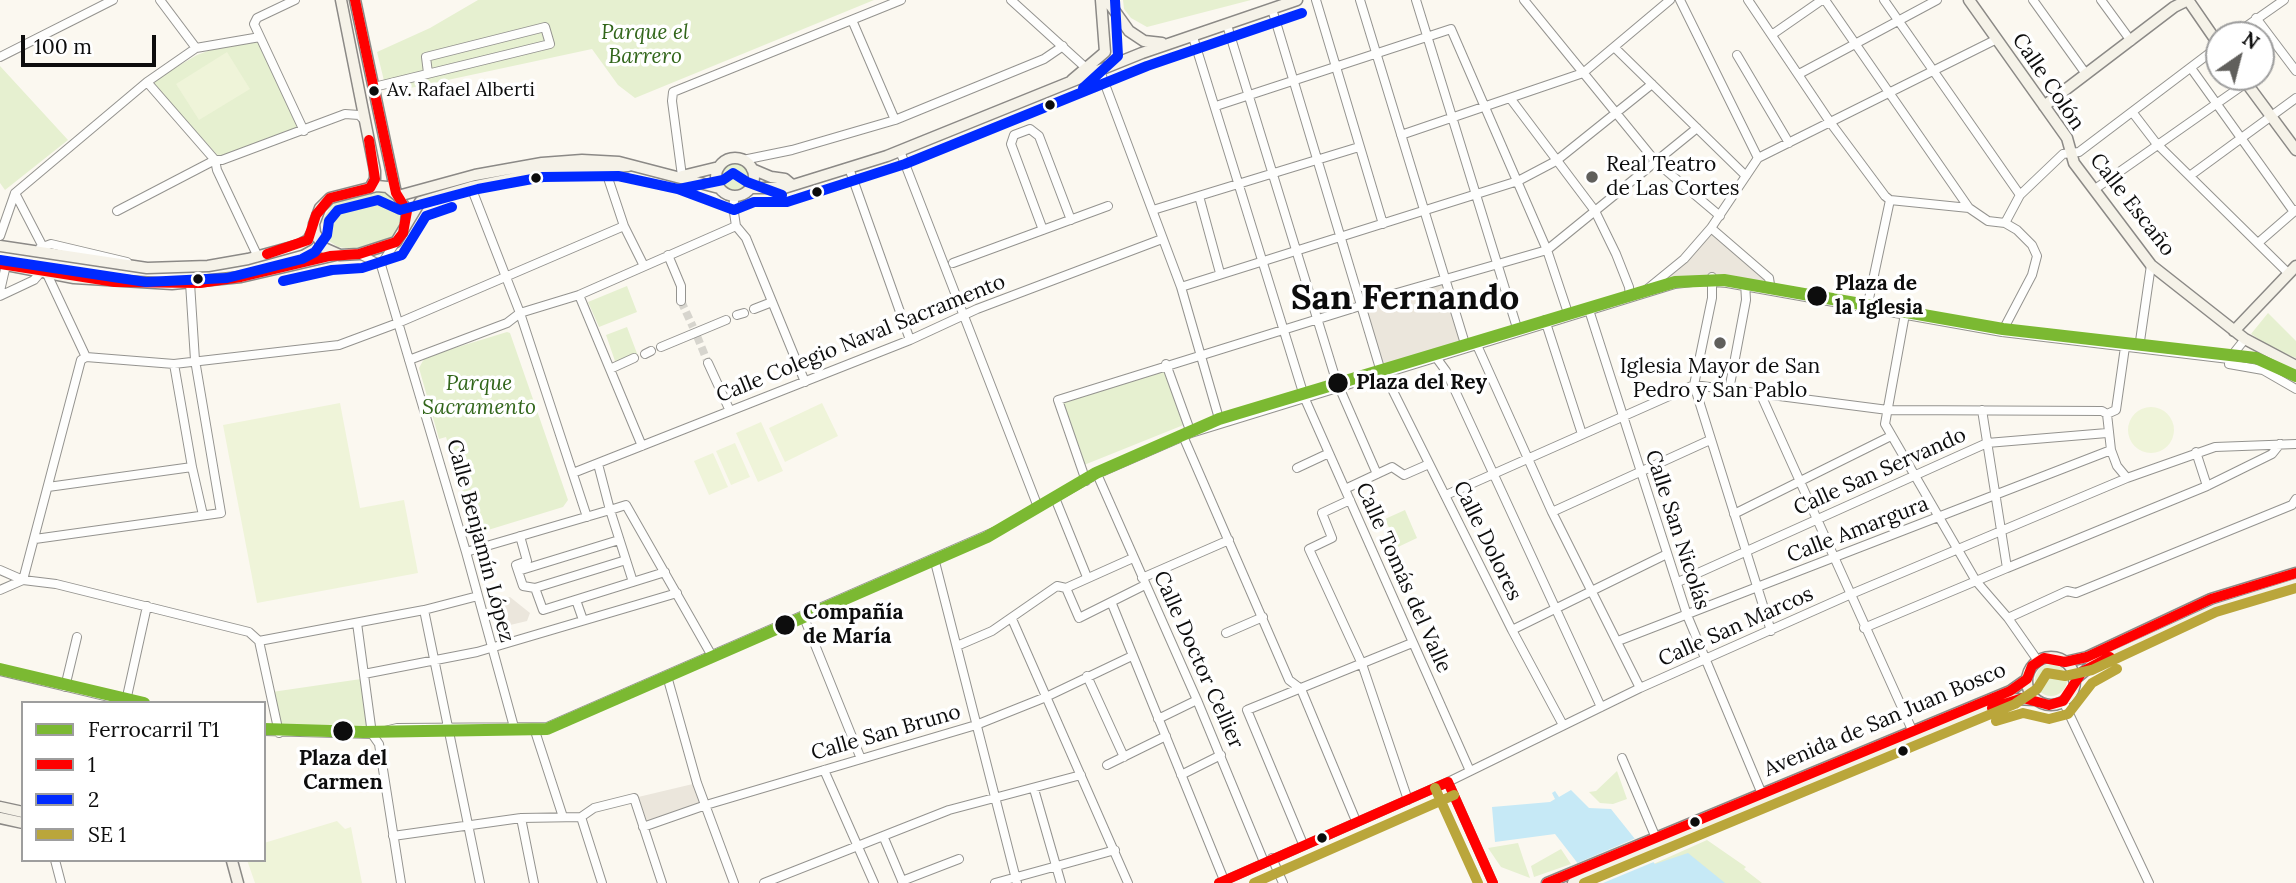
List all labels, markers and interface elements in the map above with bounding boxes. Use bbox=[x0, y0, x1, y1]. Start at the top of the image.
park label: Parque el Barrero bbox=[601, 20, 689, 70]
scale bar bbox=[24, 21, 159, 65]
north arrow bbox=[2205, 21, 2275, 91]
text: N bbox=[2238, 26, 2264, 54]
street label: Calle Colón bbox=[2006, 29, 2090, 135]
text: 100 m bbox=[34, 33, 92, 60]
place label: Av. Rafael Alberti bbox=[387, 80, 535, 102]
marker: Av. Rafael Alberti bbox=[367, 84, 381, 98]
unlabelled marker bbox=[1043, 98, 1057, 112]
street label: Calle Escaño bbox=[2084, 149, 2180, 261]
place label: Real Teatro de Las Cortes bbox=[1606, 152, 1740, 202]
marker: Real Teatro de Las Cortes bbox=[1584, 169, 1600, 185]
unlabelled marker bbox=[529, 171, 543, 185]
unlabelled marker bbox=[810, 185, 824, 199]
street label: Calle Colegio Naval Sacramento bbox=[713, 269, 1009, 409]
place label: Plaza de la Iglesia bbox=[1835, 271, 1923, 321]
unlabelled marker bbox=[191, 272, 205, 286]
district label: San Fernando bbox=[1291, 278, 1519, 320]
marker: Plaza de la Iglesia bbox=[1805, 284, 1829, 308]
marker: Iglesia Mayor de San Pedro y San Pablo bbox=[1712, 335, 1728, 351]
place label: Iglesia Mayor de San Pedro y San Pablo bbox=[1620, 354, 1820, 404]
place label: Plaza del Rey bbox=[1356, 370, 1487, 396]
park label: Parque Sacramento bbox=[422, 371, 536, 421]
marker: Plaza del Rey bbox=[1326, 371, 1350, 395]
street label: Calle San Servando bbox=[1790, 423, 1970, 521]
street label: Calle Benjamín López bbox=[441, 437, 519, 645]
street label: Calle San Nicolás bbox=[1639, 447, 1715, 613]
street label: Calle Dolores bbox=[1447, 477, 1527, 605]
street label: Calle Tomás del Valle bbox=[1350, 479, 1456, 677]
street label: Calle Amargura bbox=[1784, 491, 1932, 569]
street label: Calle Doctor Cellier bbox=[1147, 567, 1249, 753]
street label: Calle San Marcos bbox=[1655, 582, 1817, 672]
place label: Compañía de María bbox=[803, 600, 903, 650]
marker: Compañía de María bbox=[773, 613, 797, 637]
street label: Avenida de San Juan Bosco bbox=[1760, 657, 2010, 783]
street label: Calle San Bruno bbox=[808, 700, 964, 766]
legend bbox=[21, 701, 266, 862]
text: Ferrocarril T1 bbox=[88, 716, 219, 743]
marker: Plaza del Carmen bbox=[331, 719, 355, 743]
unlabelled marker bbox=[1896, 744, 1910, 758]
place label: Plaza del Carmen bbox=[299, 746, 387, 796]
text: 1 bbox=[88, 751, 96, 778]
text: 2 bbox=[88, 786, 99, 813]
unlabelled marker bbox=[1688, 815, 1702, 829]
text: SE 1 bbox=[88, 821, 126, 848]
unlabelled marker bbox=[1315, 831, 1329, 845]

